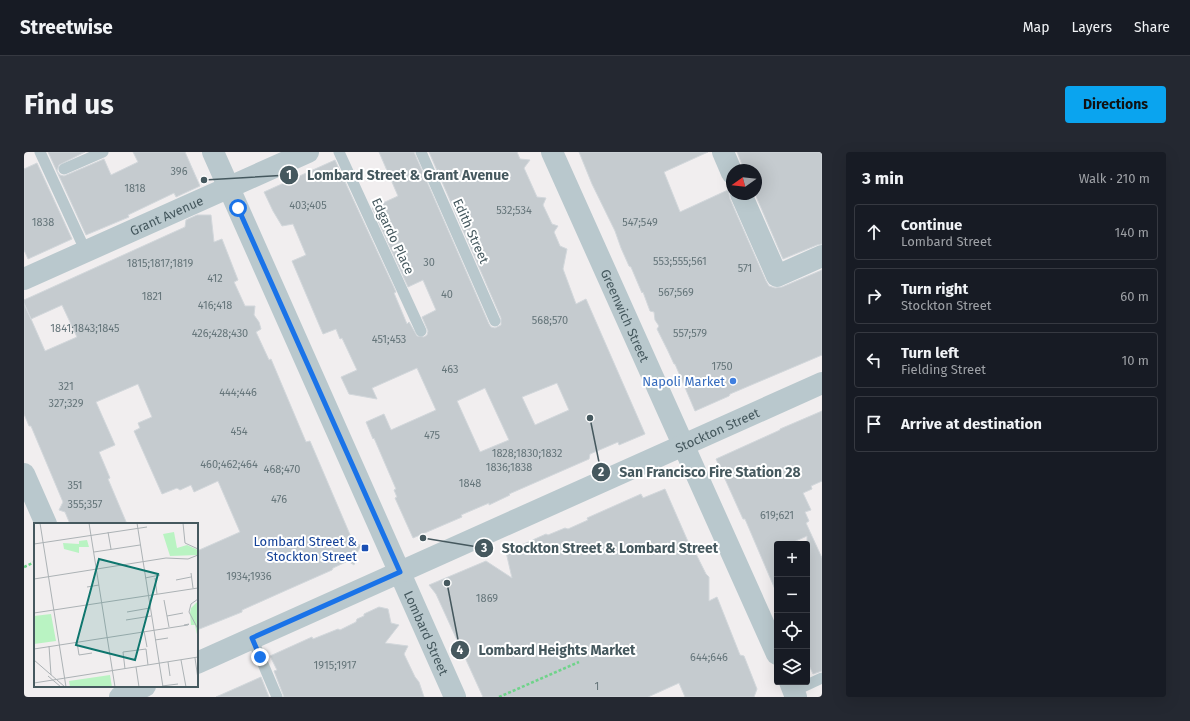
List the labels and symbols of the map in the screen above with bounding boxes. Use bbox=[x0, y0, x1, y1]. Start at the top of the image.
callout: Lombard Street & Grant Avenue bbox=[279, 162, 517, 188]
north arrow bbox=[726, 164, 762, 200]
house number: 396 bbox=[171, 165, 188, 178]
text: Lombard Street & Grant Avenue bbox=[307, 167, 509, 184]
text: 1 bbox=[286, 168, 292, 182]
house number: 1818 bbox=[124, 182, 146, 195]
street label: Grant Avenue bbox=[127, 192, 205, 238]
street label: Edgardo Place bbox=[369, 195, 417, 277]
street label: Edith Street bbox=[450, 196, 492, 266]
route start bbox=[229, 199, 247, 217]
house number: 403;405 bbox=[289, 199, 327, 212]
house number: 532;534 bbox=[496, 204, 532, 217]
house number: 1838 bbox=[32, 216, 54, 229]
house number: 547;549 bbox=[622, 216, 658, 229]
house number: 553;555;561 bbox=[653, 255, 707, 268]
house number: 30 bbox=[423, 256, 435, 269]
house number: 1815;1817;1819 bbox=[127, 257, 193, 270]
house number: 571 bbox=[738, 262, 752, 275]
street label: Greenwich Street bbox=[598, 267, 653, 364]
house number: 412 bbox=[207, 272, 223, 285]
house number: 567;569 bbox=[658, 286, 694, 299]
house number: 40 bbox=[441, 288, 453, 301]
house number: 1821 bbox=[142, 290, 162, 303]
house number: 416;418 bbox=[198, 299, 232, 312]
house number: 568;570 bbox=[532, 314, 568, 327]
house number: 1841;1843;1845 bbox=[50, 322, 120, 335]
house number: 426;428;430 bbox=[192, 327, 248, 340]
house number: 557;579 bbox=[673, 327, 707, 340]
house number: 451;453 bbox=[372, 333, 406, 346]
house number: 1750 bbox=[711, 360, 733, 373]
house number: 463 bbox=[441, 363, 459, 376]
place label: Napoli Market bbox=[642, 374, 725, 389]
marker: Napoli Market bbox=[728, 376, 738, 386]
house number: 321 bbox=[58, 380, 74, 393]
house number: 444;446 bbox=[219, 386, 257, 399]
house number: 327;329 bbox=[49, 397, 84, 410]
street label: Stockton Street bbox=[673, 404, 762, 455]
house number: 454 bbox=[230, 425, 248, 438]
house number: 475 bbox=[424, 429, 440, 442]
house number: 1828;1830;1832 bbox=[492, 447, 562, 460]
house number: 460;462;464 bbox=[200, 458, 258, 471]
callout: San Francisco Fire Station 28 bbox=[591, 459, 809, 485]
house number: 1836;1838 bbox=[486, 461, 532, 474]
house number: 468;470 bbox=[264, 463, 300, 476]
text: San Francisco Fire Station 28 bbox=[619, 464, 801, 481]
text: 2 bbox=[598, 465, 604, 479]
house number: 1848 bbox=[459, 477, 481, 490]
house number: 351 bbox=[67, 479, 83, 492]
house number: 476 bbox=[271, 493, 287, 506]
house number: 355;357 bbox=[68, 498, 103, 511]
house number: 619;621 bbox=[760, 509, 794, 522]
inset map bbox=[34, 523, 198, 687]
place label: Lombard Street & Stockton Street bbox=[253, 534, 357, 564]
callout: Stockton Street & Lombard Street bbox=[474, 535, 727, 561]
text: Stockton Street & Lombard Street bbox=[502, 540, 719, 557]
text: 3 bbox=[480, 541, 487, 555]
marker: Lombard Street & Stockton Street bbox=[360, 543, 370, 553]
house number: 1934;1936 bbox=[226, 570, 272, 583]
street label: Lombard Street bbox=[401, 588, 452, 678]
house number: 1869 bbox=[476, 592, 498, 605]
callout: Lombard Heights Market bbox=[450, 637, 643, 663]
text: Lombard Heights Market bbox=[479, 642, 636, 659]
text: 4 bbox=[457, 643, 464, 657]
route end bbox=[251, 648, 269, 666]
house number: 644;646 bbox=[690, 651, 728, 664]
house number: 1915;1917 bbox=[314, 659, 356, 672]
house number: 1 bbox=[595, 680, 599, 693]

